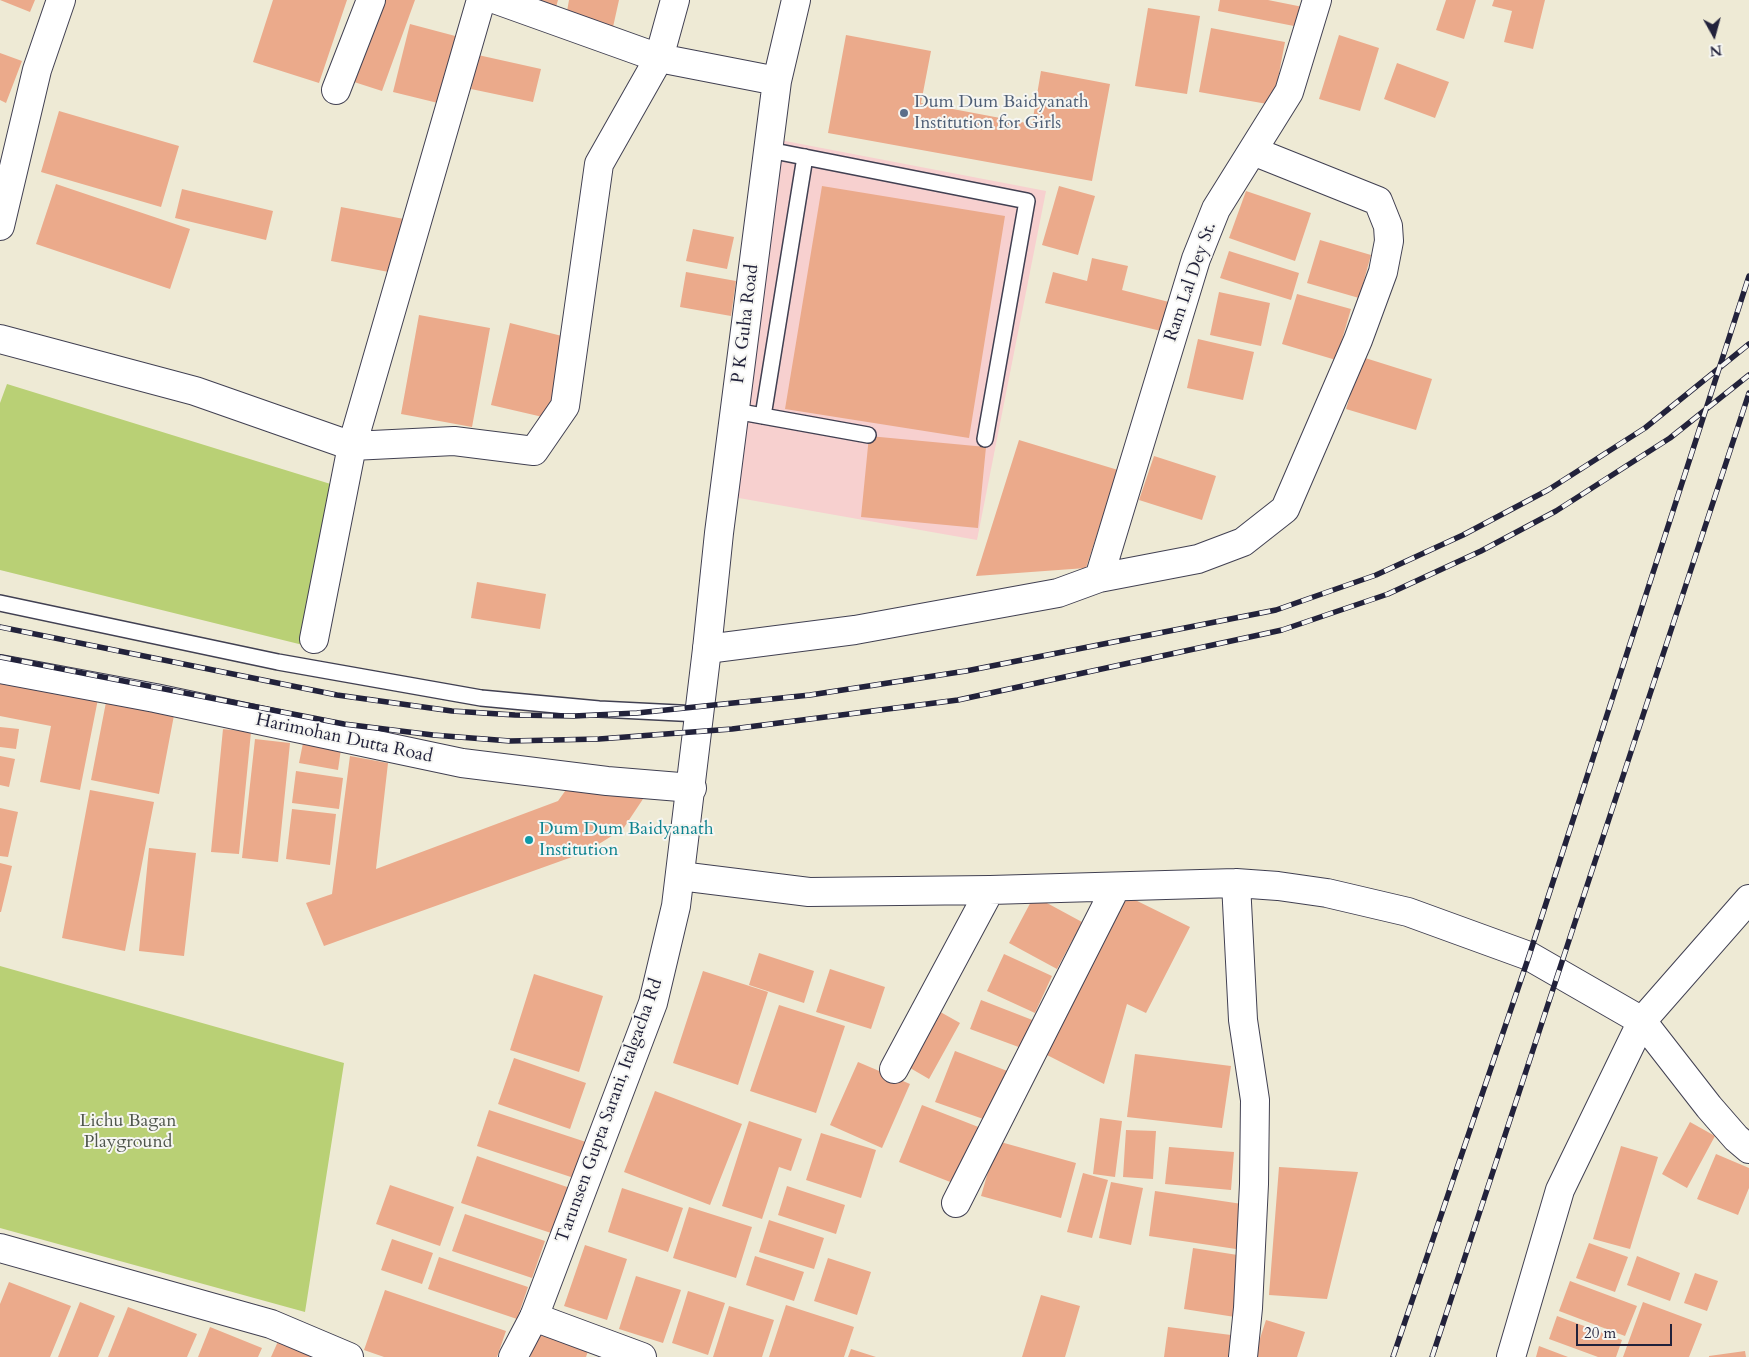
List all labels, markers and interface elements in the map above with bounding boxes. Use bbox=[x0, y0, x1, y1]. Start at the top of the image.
north arrow bbox=[1689, 10, 1739, 60]
text: N bbox=[1709, 40, 1723, 61]
place label: Dum Dum Baidyanath Institution for Girls bbox=[914, 92, 1089, 134]
marker: Dum Dum Baidyanath Institution for Girls bbox=[898, 107, 910, 119]
street label: Ram Lal Dey St. bbox=[1160, 219, 1222, 345]
street label: P K Guha Road bbox=[728, 263, 764, 385]
street label: Harimohan Dutta Road bbox=[254, 710, 434, 768]
place label: Dum Dum Baidyanath Institution bbox=[539, 819, 714, 862]
marker: Dum Dum Baidyanath Institution bbox=[523, 834, 535, 846]
street label: Tarunsen Gupta Sarani, Italgacha Rd bbox=[552, 976, 668, 1246]
park label: Lichu Bagan Playground bbox=[80, 1111, 176, 1154]
scale bar bbox=[1579, 1314, 1675, 1346]
text: 20 m bbox=[1584, 1323, 1616, 1343]

